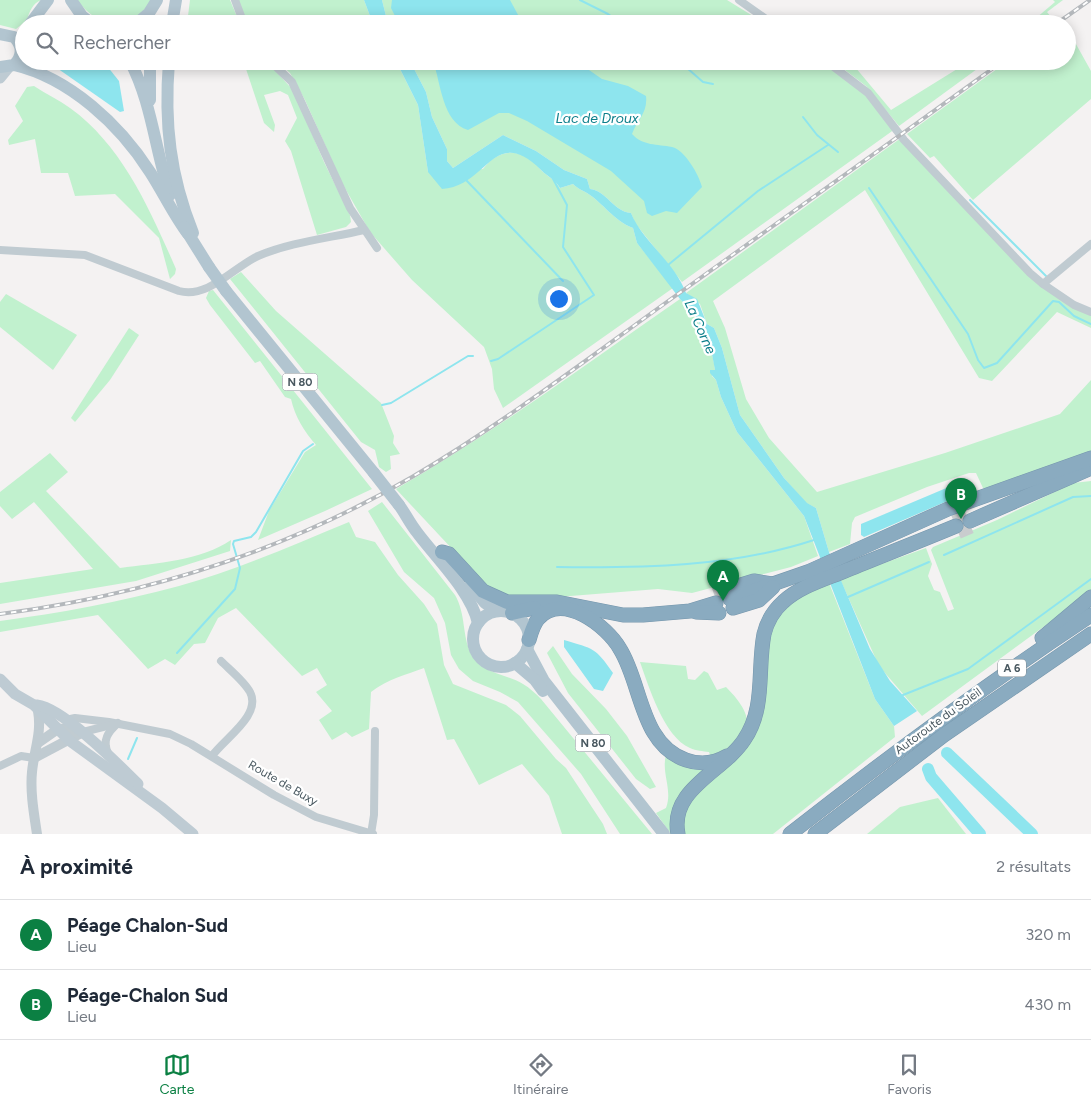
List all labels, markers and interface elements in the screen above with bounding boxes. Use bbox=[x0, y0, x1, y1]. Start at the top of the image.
search box bbox=[15, 15, 1076, 70]
icon: search bbox=[33, 29, 61, 57]
text: Rechercher bbox=[73, 31, 171, 54]
water label: Lac de Droux bbox=[556, 110, 639, 127]
your location bbox=[546, 286, 572, 312]
water label: La Corne bbox=[681, 297, 720, 357]
road number: N 80 bbox=[282, 374, 318, 391]
pin: B bbox=[945, 478, 977, 519]
pin: A bbox=[707, 560, 739, 601]
road number: A 6 bbox=[998, 660, 1026, 676]
street label: Autoroute du Soleil bbox=[892, 685, 984, 757]
road number: N 80 bbox=[576, 734, 610, 751]
street label: Route de Buxy bbox=[246, 757, 321, 809]
text: À proximité bbox=[20, 854, 133, 879]
text: 2 résultats bbox=[996, 857, 1071, 876]
text: Péage Chalon-Sud bbox=[67, 914, 228, 937]
text: A bbox=[30, 925, 42, 944]
text: 320 m bbox=[1026, 925, 1071, 944]
text: Lieu bbox=[67, 937, 97, 956]
text: Péage-Chalon Sud bbox=[67, 984, 228, 1007]
text: B bbox=[31, 995, 41, 1014]
text: 430 m bbox=[1025, 995, 1071, 1014]
text: Lieu bbox=[67, 1007, 97, 1026]
tab: Carte bbox=[159, 1051, 194, 1098]
tab: Itinéraire bbox=[513, 1051, 568, 1098]
tab: Favoris bbox=[887, 1051, 932, 1098]

